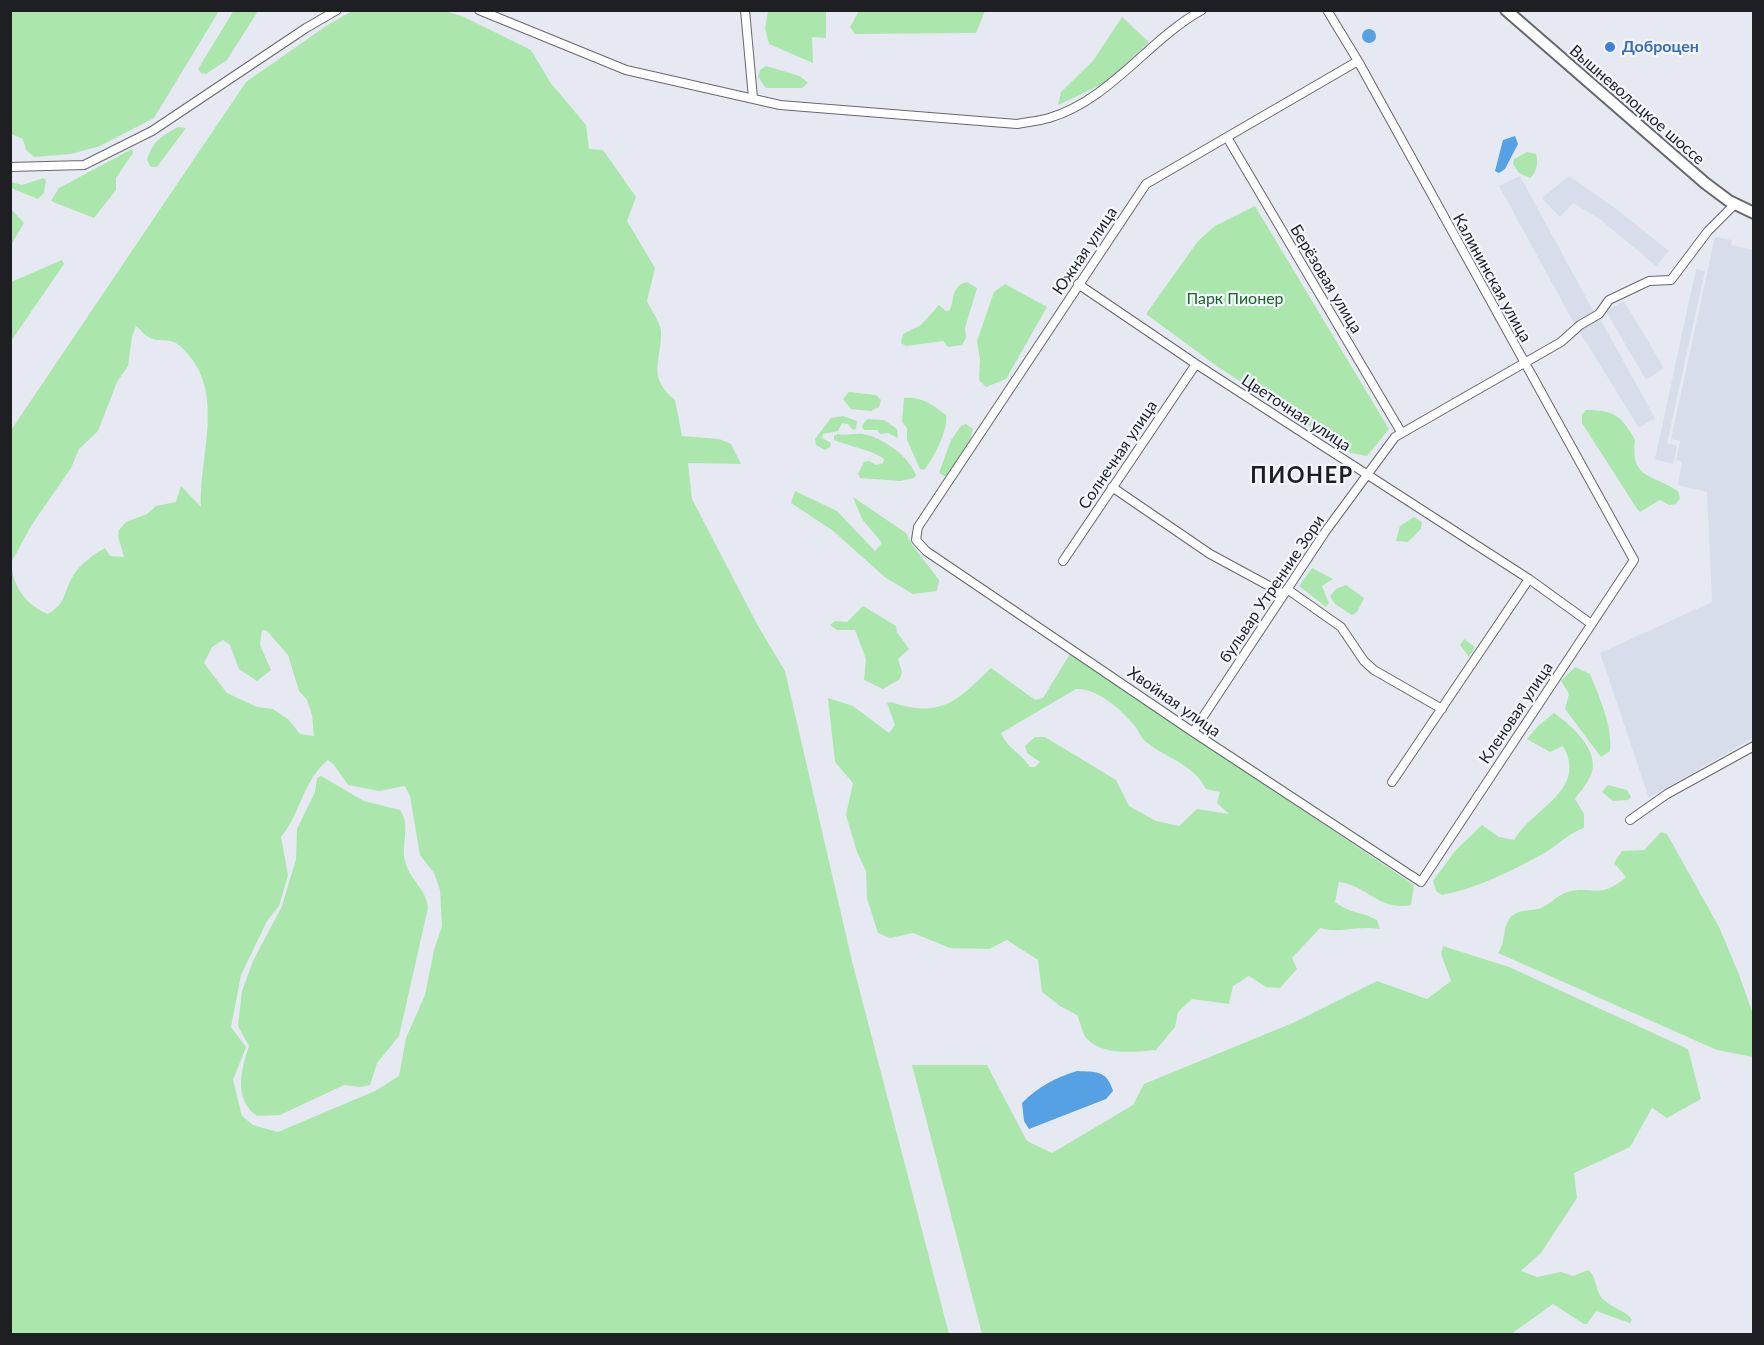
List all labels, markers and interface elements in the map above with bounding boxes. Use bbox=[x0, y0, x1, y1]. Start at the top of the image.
place label: Доброцен bbox=[1622, 37, 1699, 57]
marker: Доброцен bbox=[1603, 40, 1617, 54]
street label: Вышневолоцкое шоссе bbox=[1566, 41, 1708, 169]
street label: Южная улица bbox=[1049, 203, 1121, 299]
street label: Калининская улица bbox=[1449, 210, 1535, 346]
street label: Берёзовая улица bbox=[1286, 221, 1366, 337]
park label: Парк Пионер bbox=[1186, 289, 1284, 309]
street label: Цветочная улица bbox=[1238, 371, 1354, 455]
street label: Солнечная улица bbox=[1075, 397, 1161, 513]
district label: ПИОНЕР bbox=[1250, 463, 1354, 489]
street label: бульвар Утренние Зори bbox=[1215, 512, 1329, 666]
street label: Кленовая улица bbox=[1475, 659, 1557, 767]
street label: Хвойная улица bbox=[1124, 663, 1224, 741]

